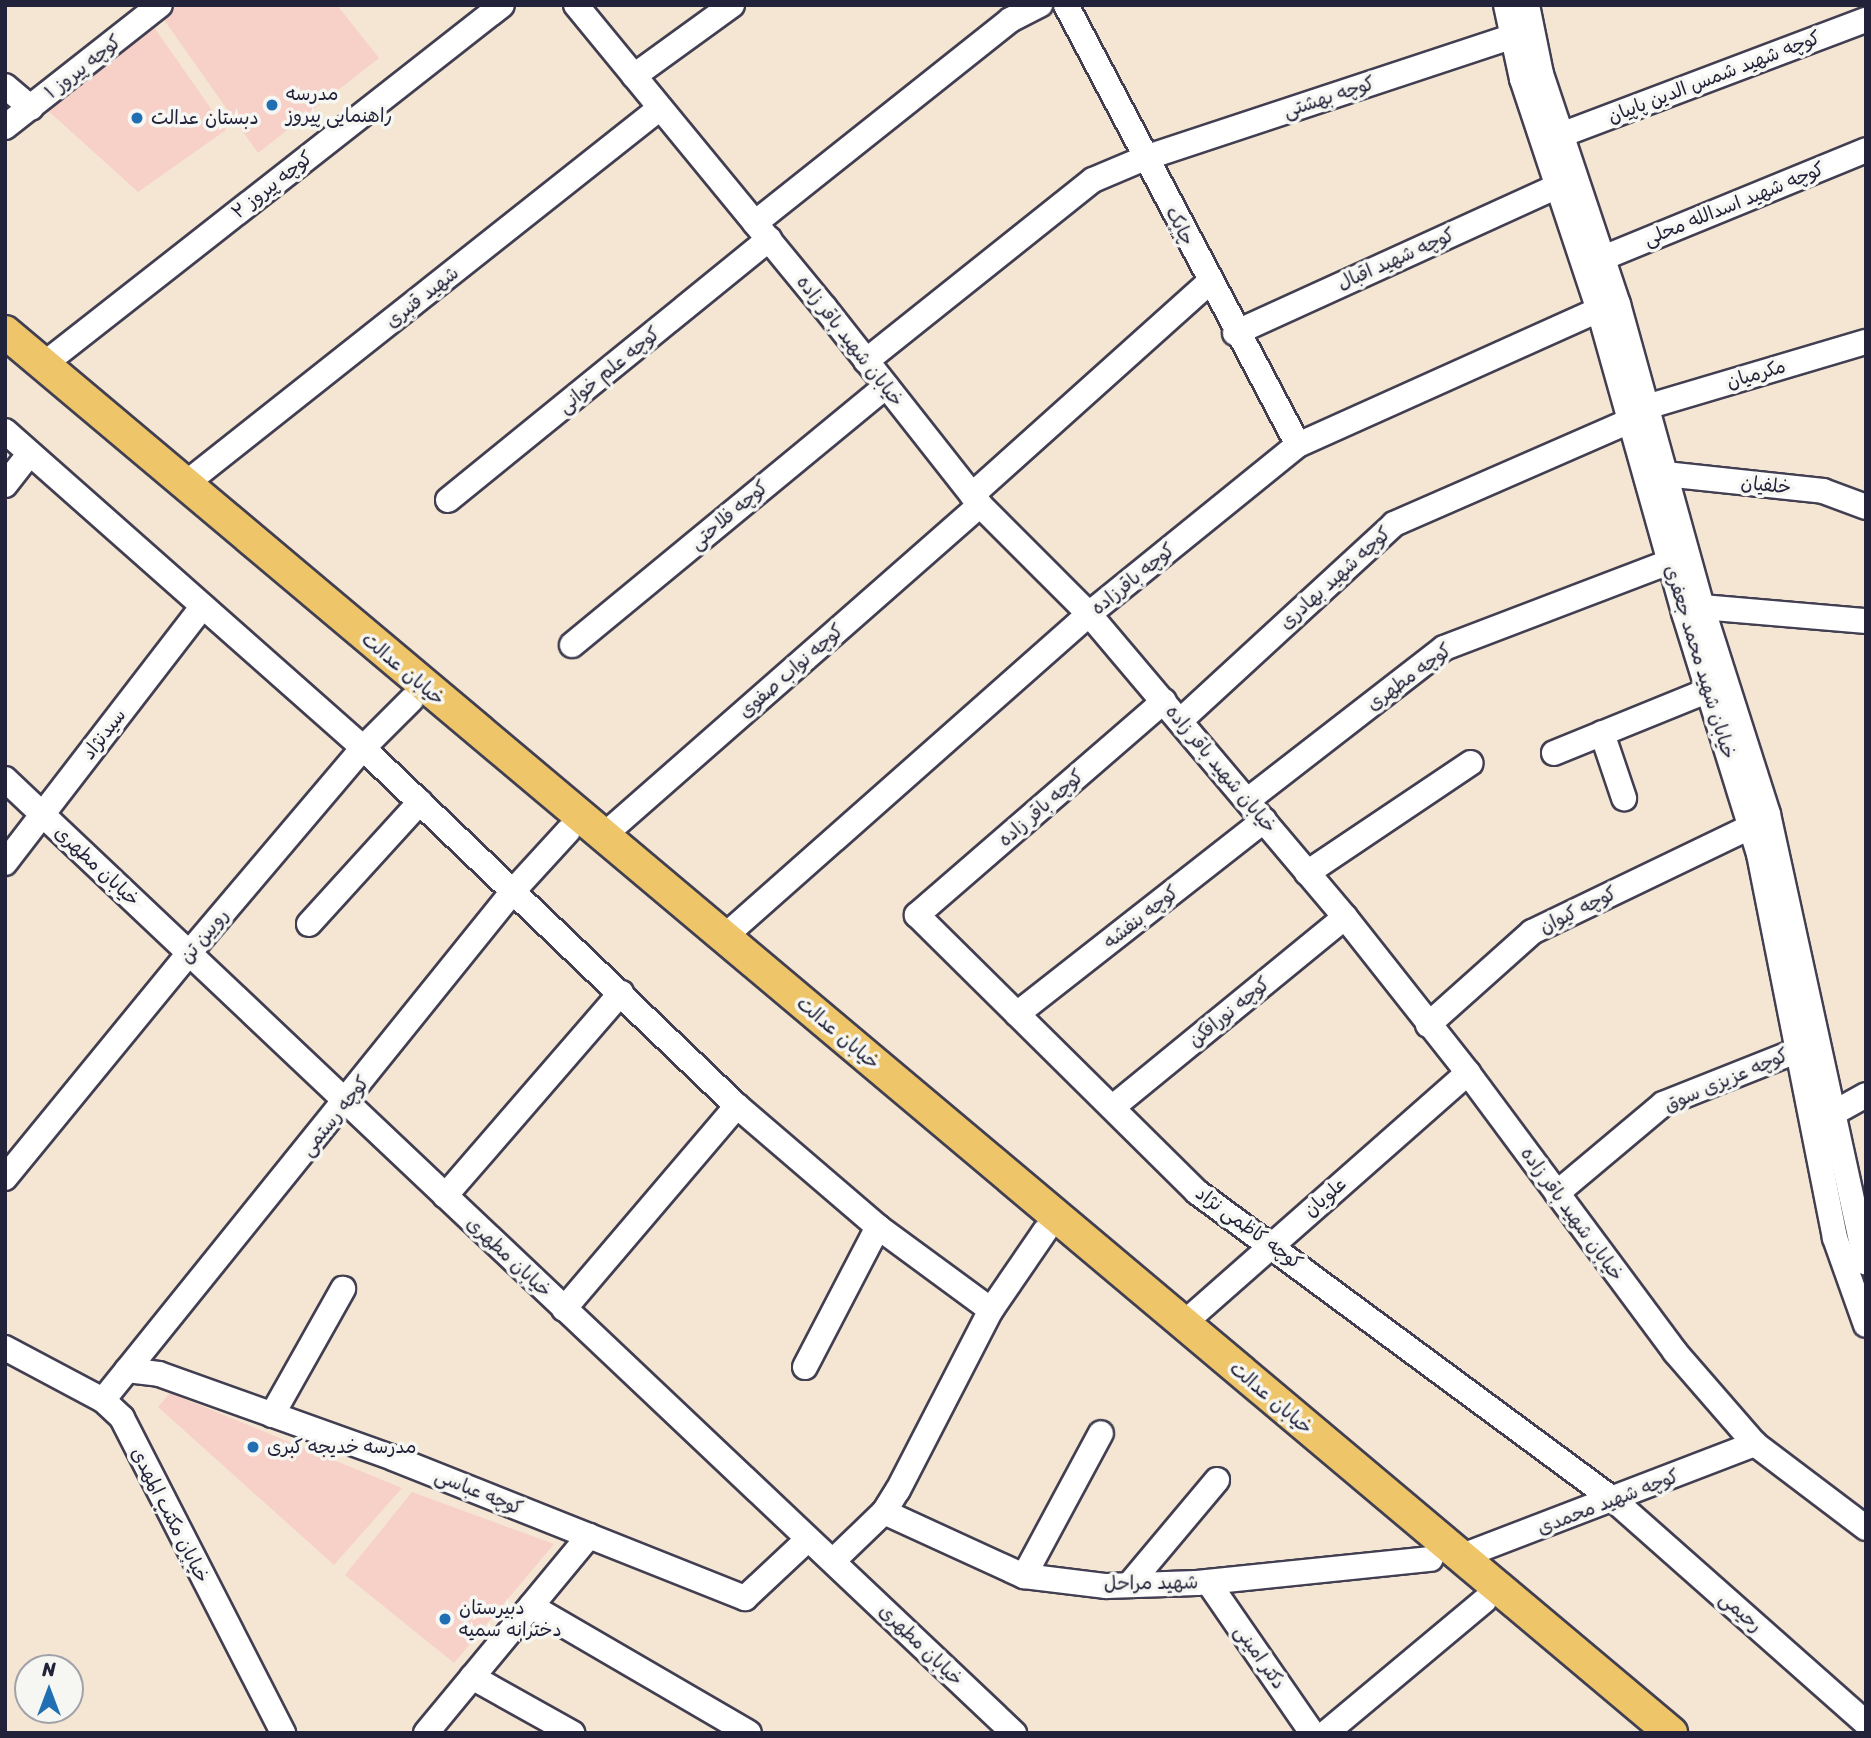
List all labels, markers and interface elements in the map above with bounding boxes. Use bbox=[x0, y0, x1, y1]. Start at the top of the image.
street label: کوچه شهید شمس الدین پاپیان bbox=[1605, 26, 1823, 128]
street label: کوچه پیروز ۱ bbox=[40, 30, 126, 104]
street label: کوچه بهشتی bbox=[1280, 72, 1378, 122]
place label: مدرسه راهنمایی پیروز bbox=[286, 83, 392, 127]
marker: مدرسه راهنمایی پیروز bbox=[264, 97, 280, 113]
place label: دبستان عدالت bbox=[151, 107, 259, 129]
marker: دبستان عدالت bbox=[129, 110, 145, 126]
street label: کوچه پیروز ۲ bbox=[227, 146, 317, 224]
street label: کوچه شهید اسدالله محلی bbox=[1640, 157, 1828, 251]
street label: چابک bbox=[1161, 203, 1199, 249]
street label: کوچه شهید اقبال bbox=[1334, 223, 1458, 295]
street label: شهید قنبری bbox=[381, 261, 463, 333]
street label: خیابان شهید باقر زاده bbox=[792, 271, 908, 411]
street label: کوچه علم خوانی bbox=[553, 322, 665, 418]
street label: مکرمیان bbox=[1724, 355, 1788, 393]
street label: خلفیان bbox=[1740, 471, 1792, 499]
street label: کوچه فلاحتی bbox=[685, 476, 773, 554]
street label: کوچه شهید بهادری bbox=[1275, 522, 1395, 634]
street label: کوچه باقرزاده bbox=[1087, 538, 1179, 620]
street label: خیابان شهید محمد جعفری bbox=[1660, 562, 1740, 762]
street label: کوچه نواب صفوی bbox=[734, 619, 848, 723]
street label: خیابان عدالت bbox=[357, 628, 449, 710]
street label: کوچه مطهری bbox=[1362, 639, 1456, 715]
street label: خیابان شهید باقر زاده bbox=[1161, 700, 1281, 838]
street label: سیدنژاد bbox=[77, 704, 131, 764]
street label: کوچه باقر زاده bbox=[994, 765, 1088, 851]
street label: خیابان مطهری bbox=[50, 821, 144, 911]
street label: کوچه بنفشه bbox=[1099, 881, 1183, 953]
street label: کوچه کیوان bbox=[1536, 882, 1620, 938]
street label: رویین تن bbox=[175, 904, 233, 968]
street label: کوچه نورافکن bbox=[1184, 972, 1274, 1052]
street label: خیابان عدالت bbox=[792, 992, 884, 1074]
street label: کوچه عزیزی سوق bbox=[1660, 1044, 1792, 1116]
street label: کوچه رستمی bbox=[296, 1071, 374, 1161]
street label: خیابان شهید باقر زاده bbox=[1516, 1143, 1628, 1285]
street label: علویان bbox=[1299, 1172, 1351, 1222]
street label: کوچه کاظمی نژاد bbox=[1191, 1182, 1307, 1274]
street label: خیابان مطهری bbox=[462, 1212, 556, 1302]
street label: خیابان عدالت bbox=[1225, 1357, 1317, 1439]
place label: مدرسه خدیجه کبری bbox=[267, 1436, 416, 1458]
marker: مدرسه خدیجه کبری bbox=[245, 1439, 261, 1455]
street label: خیابان مکتب المهدی bbox=[126, 1444, 214, 1586]
street label: کوچه عباسی bbox=[432, 1464, 526, 1520]
street label: کوچه شهید محمدی bbox=[1534, 1465, 1682, 1539]
street label: شهید مراحل bbox=[1104, 1571, 1198, 1595]
street label: رحیمی bbox=[1715, 1587, 1767, 1637]
place label: دبیرستان دخترانه سمیه bbox=[459, 1597, 562, 1641]
street label: خیابان مطهری bbox=[874, 1599, 968, 1691]
marker: دبیرستان دخترانه سمیه bbox=[437, 1611, 453, 1627]
street label: دکتر امینی bbox=[1230, 1620, 1290, 1694]
text: N bbox=[42, 1653, 56, 1686]
north arrow bbox=[14, 1654, 84, 1724]

